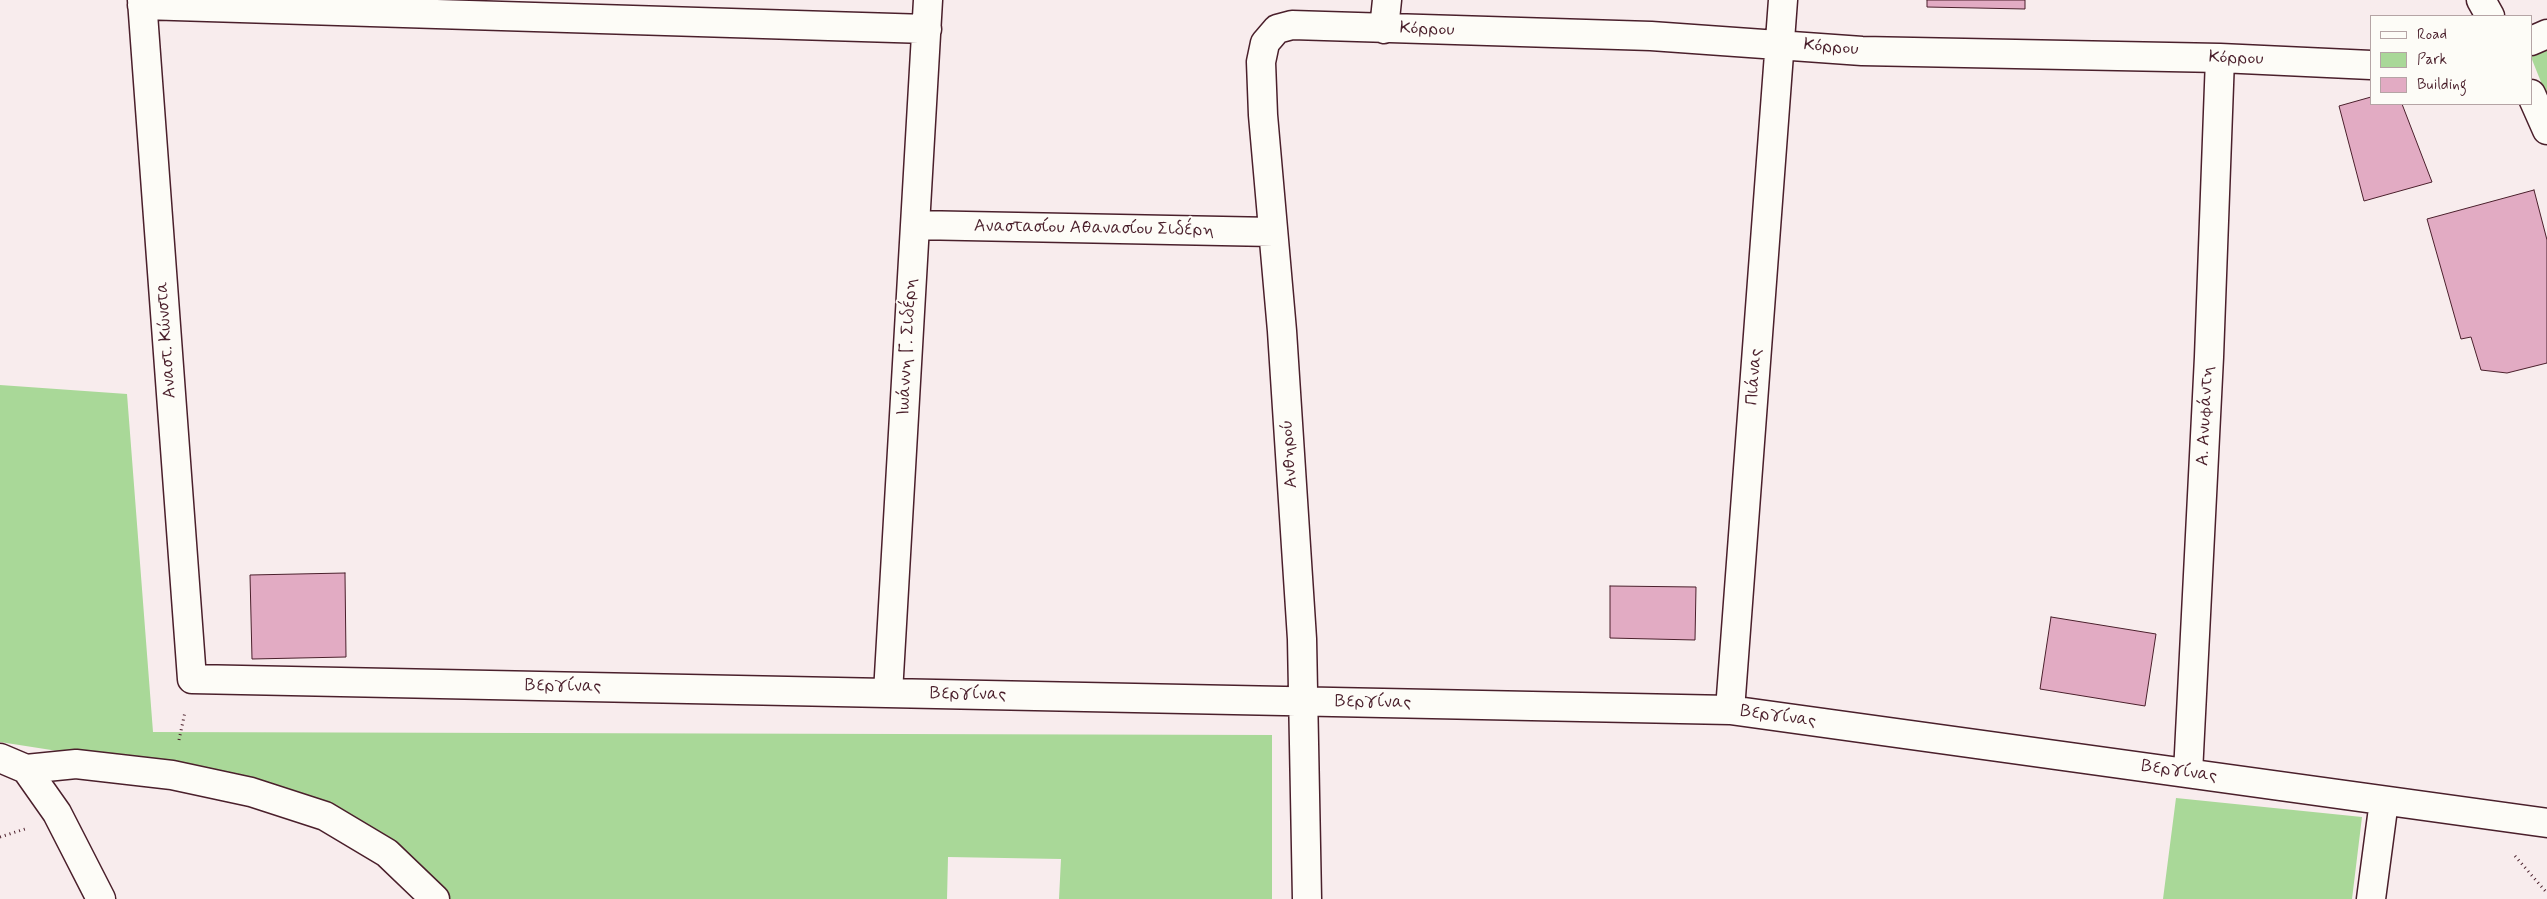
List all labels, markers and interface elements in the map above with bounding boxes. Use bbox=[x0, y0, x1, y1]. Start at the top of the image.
legend bbox=[2370, 15, 2532, 105]
street label: Κόρρου bbox=[1399, 18, 1455, 42]
text: Road bbox=[2417, 25, 2447, 45]
street label: Κόρρου bbox=[1803, 35, 1859, 61]
street label: Κόρρου bbox=[2208, 47, 2264, 71]
text: Park bbox=[2417, 50, 2447, 70]
text: Building bbox=[2417, 75, 2467, 95]
street label: Αναστασίου Αθανασίου Σιδέρη bbox=[974, 216, 1214, 242]
street label: Ιωάννη Γ. Σιδέρη bbox=[894, 278, 922, 416]
street label: Αναστ. Κώνστα bbox=[152, 281, 182, 399]
street label: Πιάνας bbox=[1742, 348, 1768, 406]
street label: Α. Ανυφάντη bbox=[2193, 365, 2219, 467]
street label: Ανθηρού bbox=[1277, 419, 1303, 489]
street label: Βεργίνας bbox=[525, 676, 601, 698]
street label: Βεργίνας bbox=[930, 684, 1006, 706]
street label: Βεργίνας bbox=[1335, 692, 1411, 714]
street label: Βεργίνας bbox=[1739, 701, 1817, 733]
street label: Βεργίνας bbox=[2140, 756, 2218, 788]

